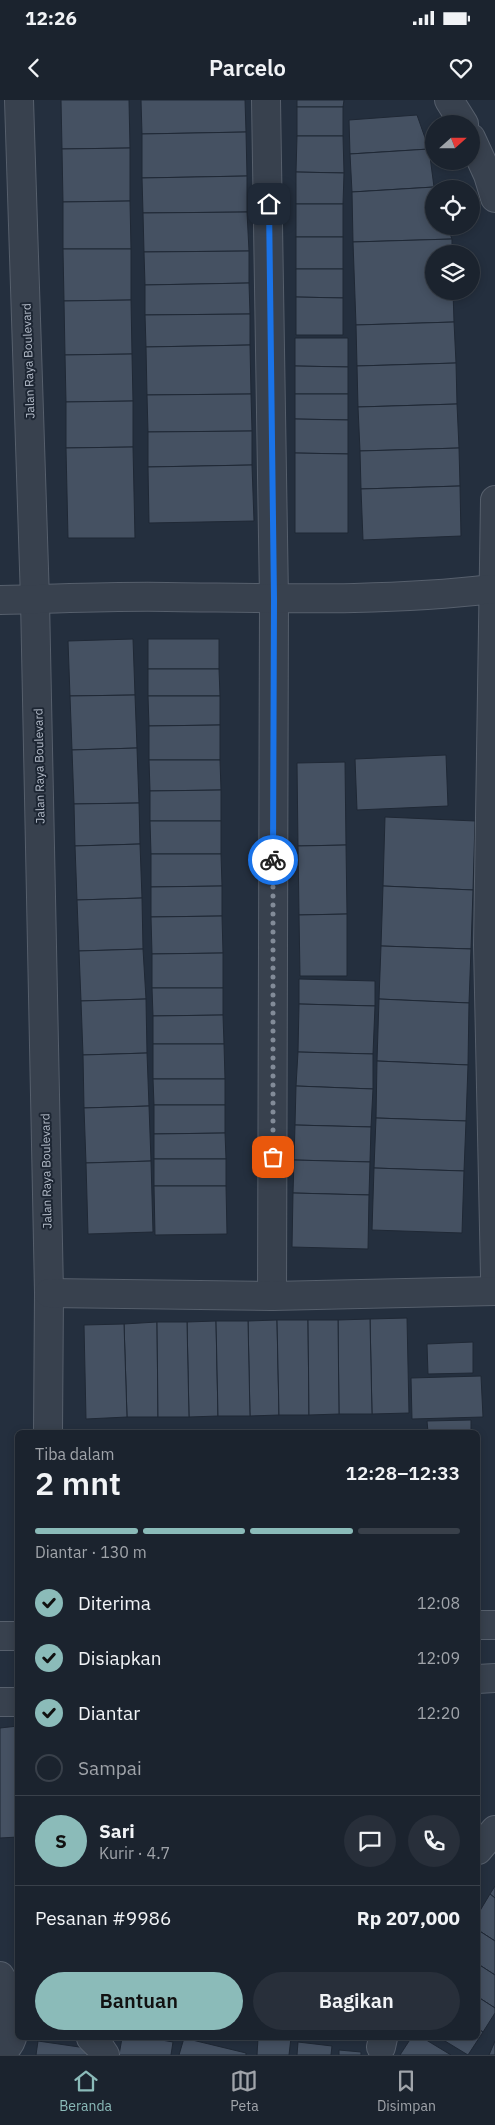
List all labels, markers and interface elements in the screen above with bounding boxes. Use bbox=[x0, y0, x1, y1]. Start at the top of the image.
text: 12:26 bbox=[25, 6, 77, 30]
text: Parcelo bbox=[209, 53, 286, 82]
icon: back bbox=[20, 54, 48, 82]
icon: heart bbox=[447, 54, 475, 82]
north arrow bbox=[425, 115, 480, 170]
map controls bbox=[425, 115, 480, 300]
button: locate bbox=[425, 180, 480, 235]
pin bbox=[248, 183, 290, 225]
icon: home bbox=[255, 190, 283, 218]
button: layers bbox=[425, 245, 480, 300]
street label: Jalan Raya Boulevard bbox=[18, 303, 38, 419]
street label: Jalan Raya Boulevard bbox=[30, 708, 48, 824]
courier bbox=[248, 835, 298, 885]
icon: bike bbox=[259, 846, 287, 874]
street label: Jalan Raya Boulevard bbox=[37, 1113, 55, 1229]
pin bbox=[252, 1136, 294, 1178]
icon: bag bbox=[259, 1143, 287, 1171]
text: Tiba dalam bbox=[35, 1444, 114, 1464]
text: 12:28–12:33 bbox=[346, 1461, 460, 1485]
text: 2 mnt bbox=[35, 1462, 121, 1504]
text: Diantar · 130 m bbox=[35, 1542, 147, 1562]
icon: check bbox=[35, 1589, 63, 1617]
text: Diterima bbox=[78, 1591, 151, 1615]
text: 12:08 bbox=[417, 1593, 460, 1613]
icon: check bbox=[35, 1644, 63, 1672]
text: Disiapkan bbox=[78, 1646, 162, 1670]
text: 12:09 bbox=[417, 1648, 460, 1668]
icon: check bbox=[35, 1699, 63, 1727]
text: Diantar bbox=[78, 1701, 140, 1725]
text: 12:20 bbox=[417, 1703, 460, 1723]
text: Sampai bbox=[78, 1756, 142, 1780]
button: chat bbox=[344, 1815, 396, 1867]
button: phone bbox=[408, 1815, 460, 1867]
text: Sari bbox=[99, 1819, 135, 1843]
text: S bbox=[55, 1829, 67, 1853]
text: Kurir · 4.7 bbox=[99, 1843, 170, 1863]
text: Pesanan #9986 bbox=[35, 1906, 171, 1930]
text: Rp 207,000 bbox=[357, 1906, 460, 1930]
button: Bantuan bbox=[35, 1972, 243, 2030]
button: Bagikan bbox=[253, 1972, 460, 2030]
tab: Beranda bbox=[59, 2067, 112, 2115]
tab: Peta bbox=[230, 2067, 259, 2115]
tab: Disimpan bbox=[377, 2067, 436, 2115]

